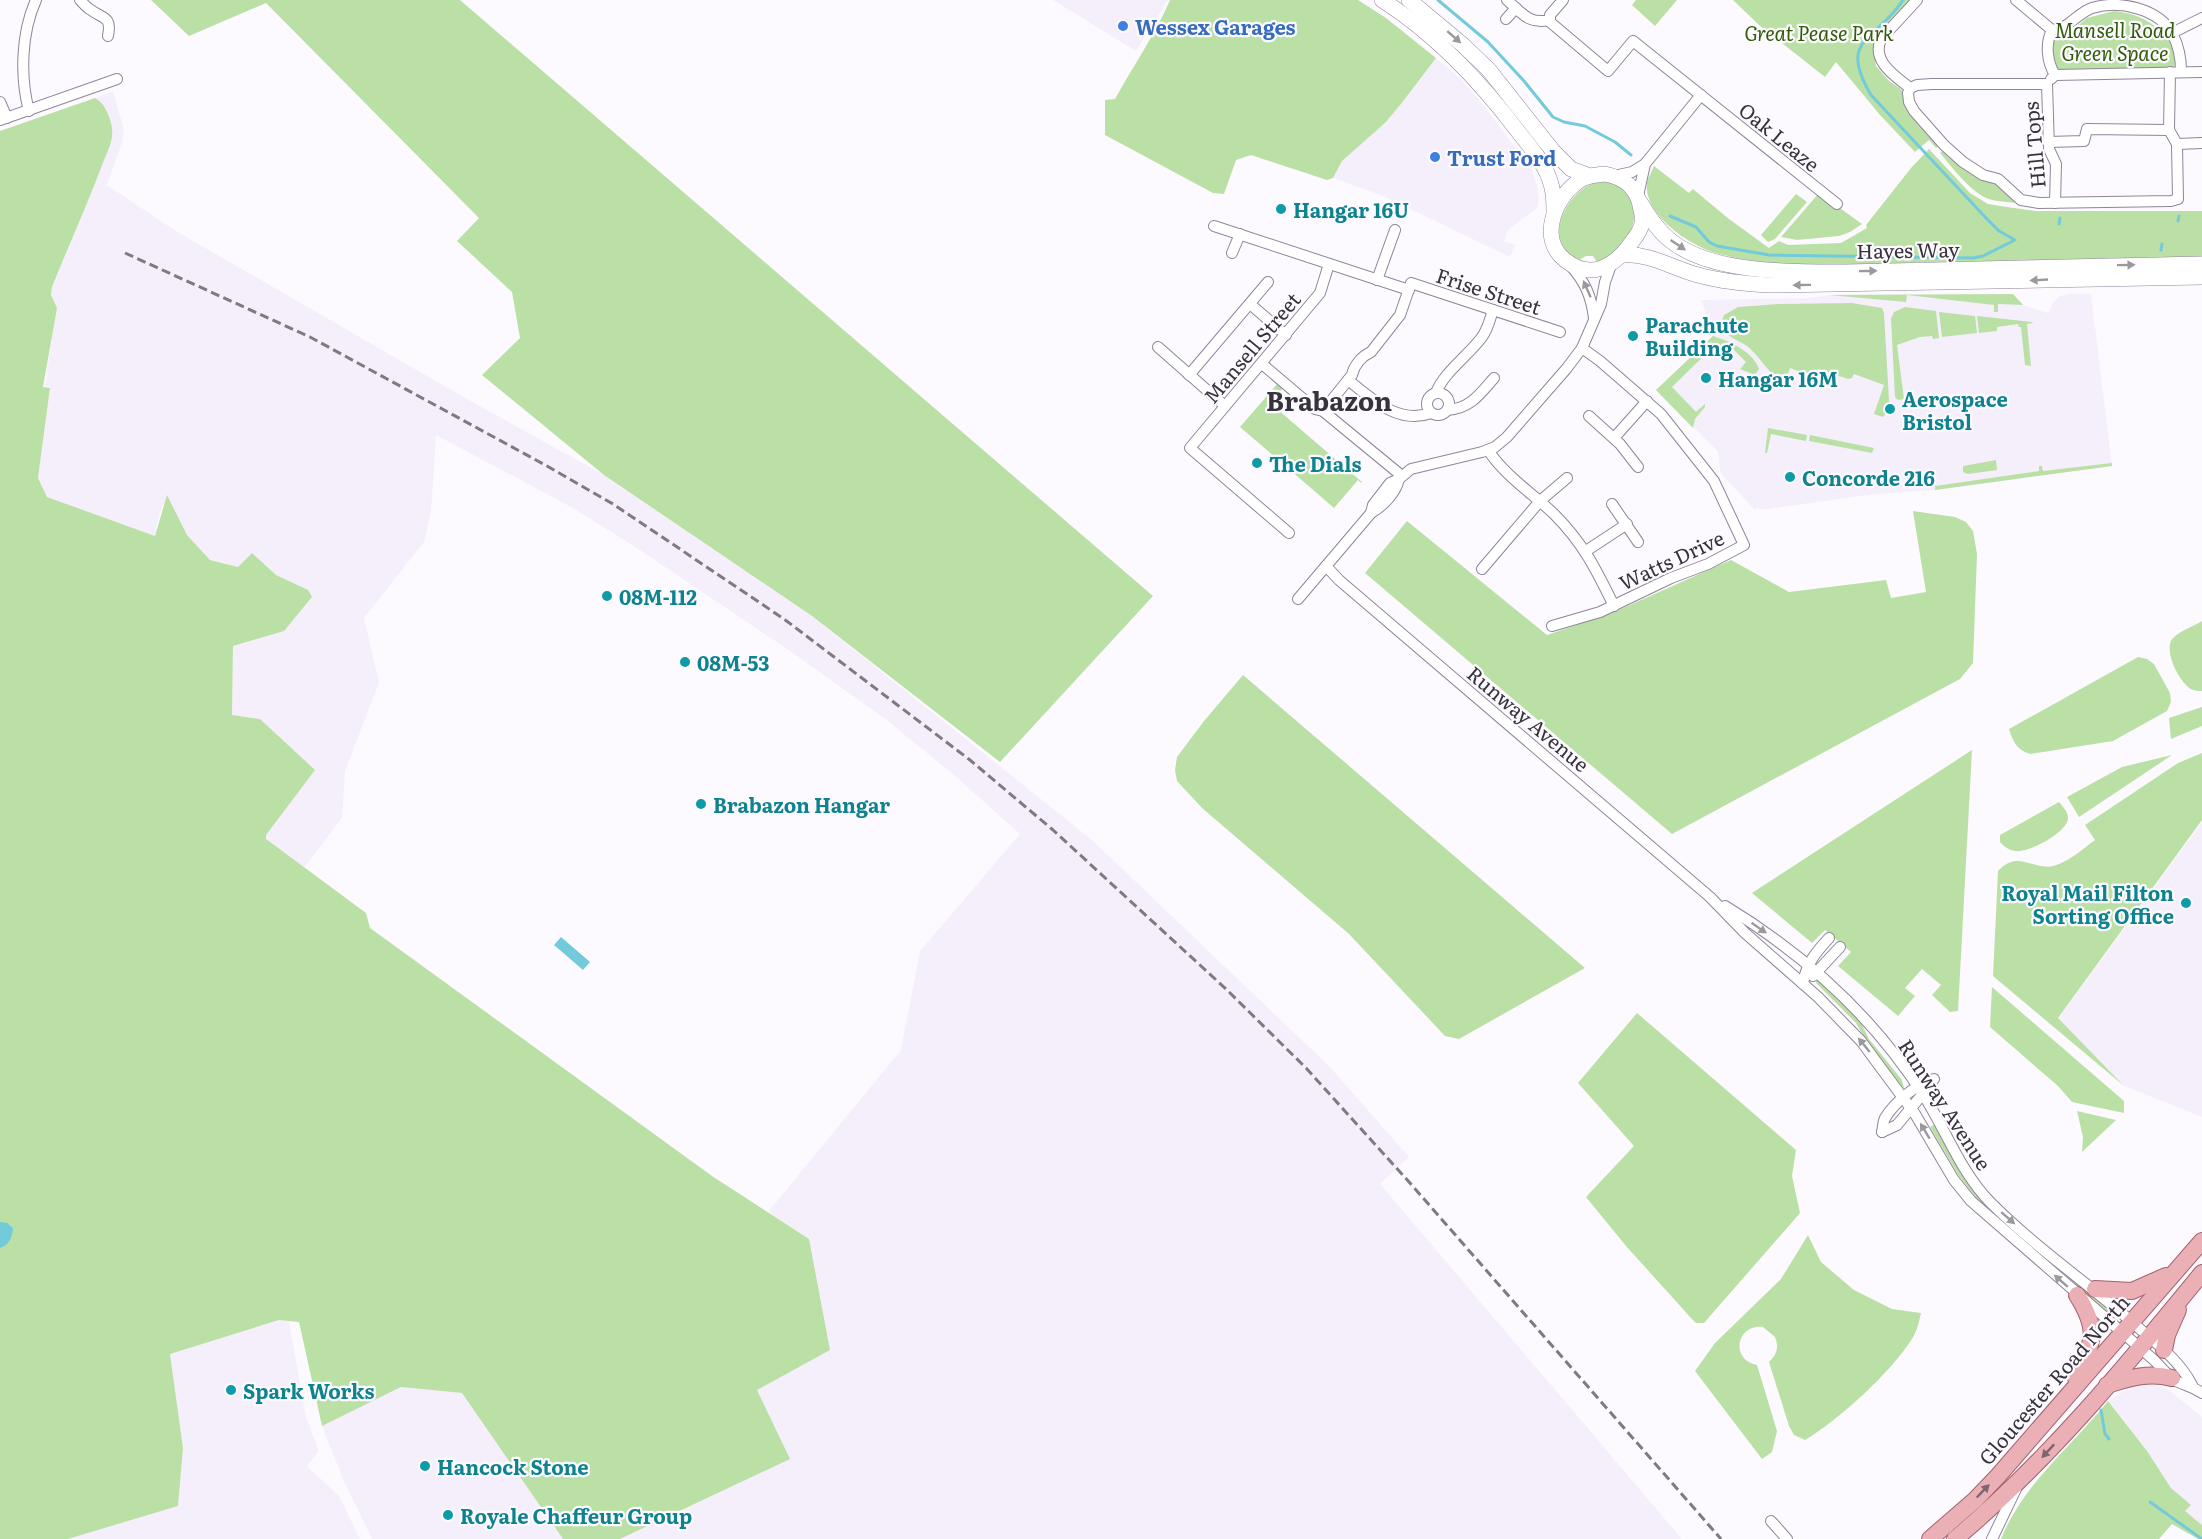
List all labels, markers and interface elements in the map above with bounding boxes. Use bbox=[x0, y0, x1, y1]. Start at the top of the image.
place label: Wessex Garages bbox=[1135, 11, 1296, 41]
park label: Mansell Road Green Space bbox=[2054, 14, 2176, 67]
park label: Great Pease Park bbox=[1744, 17, 1894, 47]
marker: Wessex Garages bbox=[1116, 19, 1130, 33]
one-way arrow bbox=[1446, 30, 1461, 43]
street label: Oak Leaze bbox=[1733, 94, 1827, 178]
street label: Hill Tops bbox=[2014, 100, 2052, 190]
place label: Trust Ford bbox=[1447, 142, 1557, 172]
marker: Trust Ford bbox=[1428, 150, 1442, 164]
place label: Hangar 16U bbox=[1293, 194, 1409, 224]
marker: Hangar 16U bbox=[1274, 202, 1288, 216]
street label: Hayes Way bbox=[1856, 233, 1960, 265]
one-way arrow bbox=[1669, 239, 1685, 251]
street label: Frise Street bbox=[1433, 259, 1545, 321]
one-way arrow bbox=[2117, 261, 2136, 270]
one-way arrow bbox=[1859, 267, 1878, 276]
one-way arrow bbox=[2029, 276, 2048, 285]
one-way arrow bbox=[1582, 280, 1592, 298]
one-way arrow bbox=[1792, 280, 1811, 289]
street label: Mansell Street bbox=[1195, 285, 1307, 409]
place label: Parachute Building bbox=[1645, 309, 1749, 362]
marker: Parachute Building bbox=[1626, 329, 1640, 343]
place label: Hangar 16M bbox=[1718, 363, 1838, 393]
marker: Hangar 16M bbox=[1699, 371, 1713, 385]
district label: Brabazon bbox=[1266, 380, 1392, 419]
place label: Aerospace Bristol bbox=[1902, 383, 2008, 436]
marker: Aerospace Bristol bbox=[1883, 402, 1897, 416]
place label: The Dials bbox=[1269, 448, 1361, 478]
marker: The Dials bbox=[1250, 456, 1264, 470]
place label: Concorde 216 bbox=[1802, 462, 1935, 492]
marker: Concorde 216 bbox=[1783, 470, 1797, 484]
street label: Watts Drive bbox=[1613, 522, 1729, 596]
place label: 08M-112 bbox=[619, 581, 697, 611]
marker: 08M-112 bbox=[600, 589, 614, 603]
place label: 08M-53 bbox=[697, 647, 769, 677]
marker: 08M-53 bbox=[678, 655, 692, 669]
street label: Runway Avenue bbox=[1461, 658, 1597, 778]
place label: Brabazon Hangar bbox=[713, 789, 890, 819]
marker: Brabazon Hangar bbox=[694, 797, 708, 811]
place label: Royal Mail Filton Sorting Office bbox=[2001, 877, 2174, 930]
marker: Royal Mail Filton Sorting Office bbox=[2179, 896, 2193, 910]
one-way arrow bbox=[1751, 922, 1767, 934]
street label: Runway Avenue bbox=[1892, 1032, 2000, 1176]
one-way arrow bbox=[1858, 1038, 1871, 1053]
one-way arrow bbox=[1920, 1123, 1931, 1139]
one-way arrow bbox=[2000, 1211, 2015, 1224]
one-way arrow bbox=[2054, 1275, 2069, 1288]
street label: Gloucester Road North bbox=[1971, 1287, 2135, 1471]
place label: Spark Works bbox=[243, 1375, 374, 1405]
marker: Spark Works bbox=[224, 1383, 238, 1397]
one-way arrow bbox=[2042, 1444, 2056, 1458]
place label: Hancock Stone bbox=[437, 1451, 589, 1481]
marker: Hancock Stone bbox=[418, 1459, 432, 1473]
one-way arrow bbox=[1976, 1485, 1990, 1499]
place label: Royale Chaffeur Group bbox=[460, 1500, 692, 1530]
marker: Royale Chaffeur Group bbox=[441, 1508, 455, 1522]

